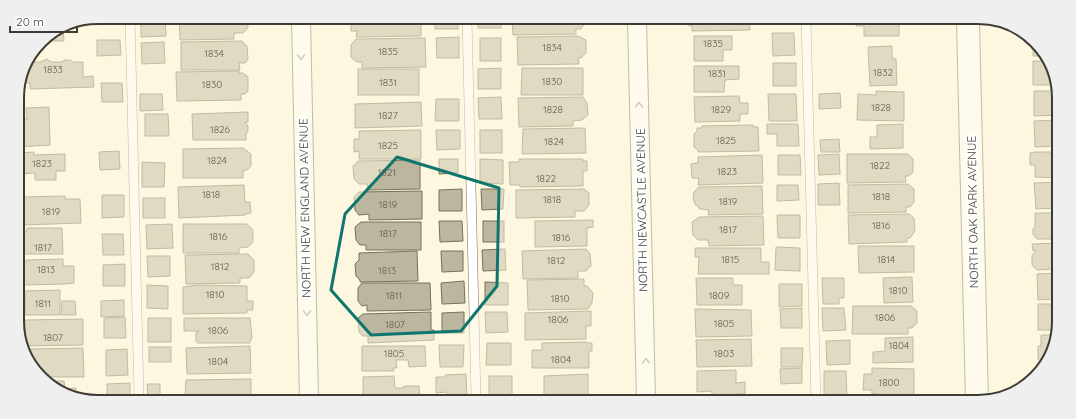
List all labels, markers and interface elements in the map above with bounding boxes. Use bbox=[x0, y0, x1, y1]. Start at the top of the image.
scale bar bbox=[10, 8, 77, 34]
text: 20 m bbox=[16, 14, 44, 29]
house number: 1835 bbox=[703, 37, 723, 50]
house number: 1834 bbox=[542, 41, 562, 54]
house number: 1835 bbox=[378, 45, 398, 58]
house number: 1834 bbox=[204, 47, 224, 60]
one-way arrow bbox=[297, 54, 306, 60]
house number: 1833 bbox=[43, 63, 63, 76]
house number: 1832 bbox=[873, 66, 893, 79]
house number: 1831 bbox=[708, 67, 726, 80]
house number: 1830 bbox=[542, 75, 562, 88]
house number: 1831 bbox=[379, 76, 397, 89]
house number: 1830 bbox=[202, 78, 222, 91]
house number: 1828 bbox=[871, 101, 891, 114]
one-way arrow bbox=[635, 102, 643, 108]
house number: 1828 bbox=[543, 103, 563, 116]
house number: 1829 bbox=[711, 103, 732, 116]
house number: 1827 bbox=[378, 109, 398, 122]
street label: NORTH NEW ENGLAND AVENUE bbox=[295, 118, 314, 298]
house number: 1826 bbox=[210, 123, 231, 136]
street label: NORTH NEWCASTLE AVENUE bbox=[633, 128, 650, 292]
house number: 1825 bbox=[716, 134, 736, 147]
house number: 1824 bbox=[544, 135, 564, 148]
street label: NORTH OAK PARK AVENUE bbox=[964, 135, 981, 288]
house number: 1825 bbox=[378, 139, 398, 152]
house number: 1824 bbox=[207, 154, 227, 167]
house number: 1823 bbox=[32, 157, 52, 170]
house number: 1822 bbox=[870, 159, 891, 172]
house number: 1823 bbox=[717, 165, 737, 178]
house number: 1821 bbox=[378, 166, 396, 179]
house number: 1822 bbox=[536, 172, 557, 185]
house number: 1818 bbox=[202, 188, 220, 201]
house number: 1818 bbox=[872, 190, 890, 203]
house number: 1818 bbox=[543, 193, 561, 206]
house number: 1819 bbox=[719, 195, 738, 208]
house number: 1819 bbox=[379, 198, 398, 211]
house number: 1819 bbox=[42, 205, 61, 218]
house number: 1816 bbox=[872, 219, 891, 232]
house number: 1817 bbox=[719, 223, 737, 236]
house number: 1817 bbox=[379, 227, 397, 240]
house number: 1816 bbox=[209, 230, 228, 243]
house number: 1816 bbox=[552, 231, 571, 244]
house number: 1817 bbox=[34, 241, 52, 254]
house number: 1815 bbox=[721, 253, 739, 266]
house number: 1814 bbox=[877, 253, 895, 266]
house number: 1812 bbox=[547, 254, 566, 267]
house number: 1812 bbox=[211, 260, 230, 273]
house number: 1813 bbox=[37, 263, 55, 276]
house number: 1813 bbox=[378, 264, 396, 277]
house number: 1810 bbox=[889, 284, 907, 297]
house number: 1810 bbox=[206, 288, 224, 301]
house number: 1811 bbox=[386, 289, 402, 302]
house number: 1809 bbox=[709, 289, 730, 302]
house number: 1810 bbox=[551, 292, 569, 305]
house number: 1811 bbox=[35, 297, 51, 310]
one-way arrow bbox=[303, 310, 311, 316]
house number: 1806 bbox=[875, 311, 896, 324]
house number: 1806 bbox=[548, 313, 569, 326]
house number: 1805 bbox=[714, 317, 734, 330]
house number: 1807 bbox=[385, 318, 405, 331]
house number: 1806 bbox=[208, 324, 229, 337]
house number: 1807 bbox=[43, 331, 63, 344]
house number: 1804 bbox=[889, 339, 909, 352]
house number: 1805 bbox=[384, 347, 404, 360]
house number: 1803 bbox=[714, 347, 734, 360]
house number: 1804 bbox=[551, 353, 571, 366]
house number: 1804 bbox=[208, 355, 228, 368]
one-way arrow bbox=[641, 358, 650, 364]
house number: 1800 bbox=[879, 376, 900, 389]

